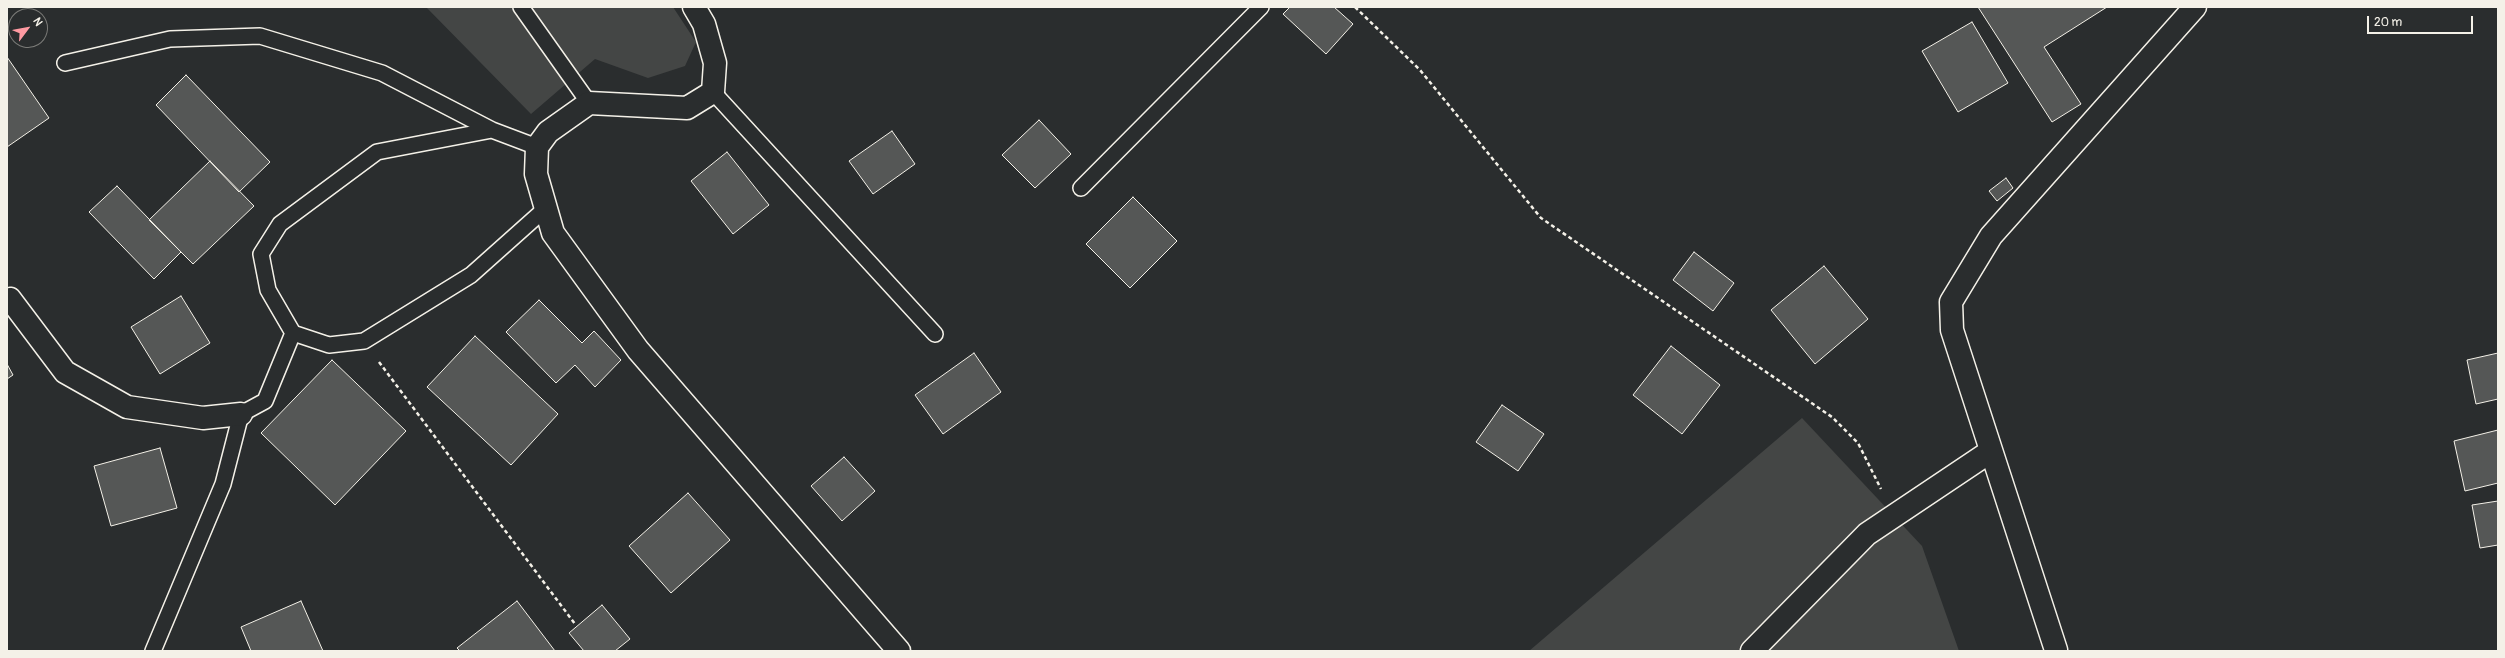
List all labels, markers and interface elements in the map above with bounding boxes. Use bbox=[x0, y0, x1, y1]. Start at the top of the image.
north arrow bbox=[8, 8, 48, 48]
scale bar bbox=[2369, 8, 2475, 34]
text: N bbox=[30, 15, 45, 29]
text: 20 m bbox=[2374, 15, 2402, 30]

